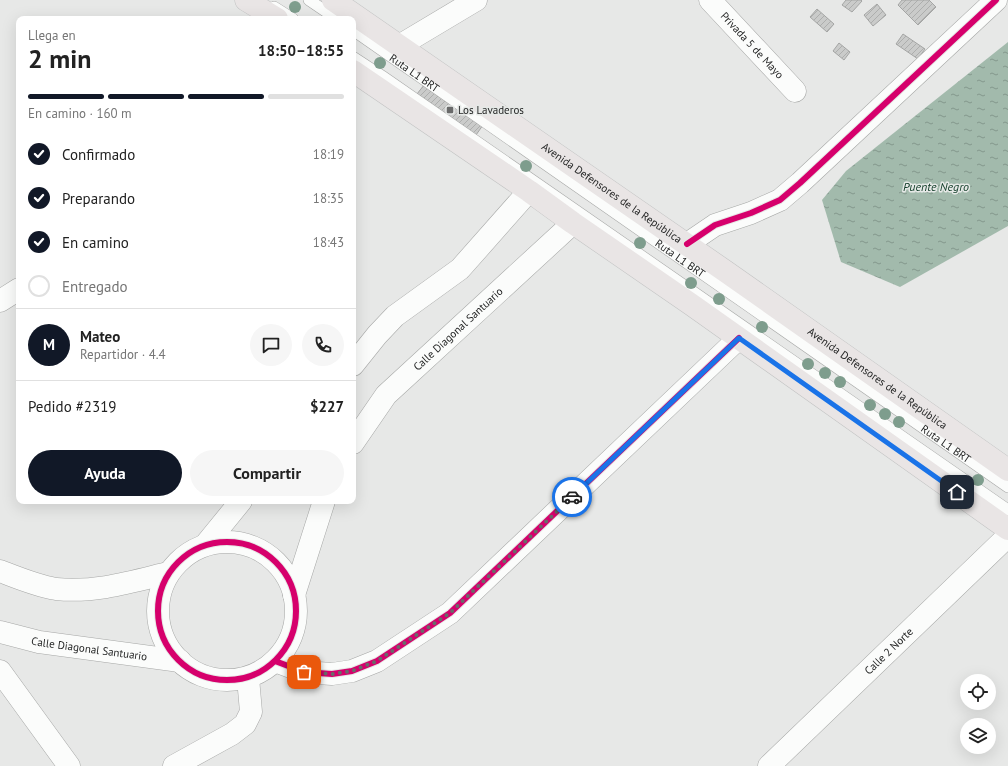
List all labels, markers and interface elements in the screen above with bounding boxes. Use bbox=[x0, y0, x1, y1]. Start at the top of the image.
street label: Privada 5 de Mayo bbox=[718, 9, 787, 82]
text: Llega en bbox=[28, 27, 76, 44]
text: 18:50–18:55 bbox=[258, 41, 344, 60]
text: 2 min bbox=[28, 42, 91, 75]
street label: Ruta L1 BRT bbox=[387, 51, 442, 95]
place label: Los Lavaderos bbox=[458, 103, 524, 117]
text: En camino · 160 m bbox=[28, 105, 132, 122]
marker: Los Lavaderos bbox=[445, 105, 455, 115]
street label: Avenida Defensores de la República bbox=[539, 139, 685, 246]
icon: check bbox=[28, 143, 50, 165]
text: Confirmado bbox=[62, 145, 135, 164]
text: 18:19 bbox=[313, 146, 344, 163]
water label: Puente Negro bbox=[903, 179, 969, 194]
icon: check bbox=[28, 187, 50, 209]
text: Preparando bbox=[62, 189, 135, 208]
text: 18:35 bbox=[313, 190, 344, 207]
icon: check bbox=[28, 231, 50, 253]
text: En camino bbox=[62, 233, 129, 252]
text: 18:43 bbox=[313, 234, 344, 251]
street label: Ruta L1 BRT bbox=[653, 236, 708, 281]
text: Entregado bbox=[62, 277, 128, 296]
street label: Calle Diagonal Santuario bbox=[410, 284, 506, 373]
button: chat bbox=[250, 324, 292, 366]
button: phone bbox=[302, 324, 344, 366]
street label: Avenida Defensores de la República bbox=[805, 324, 950, 432]
text: Mateo bbox=[80, 327, 120, 346]
text: M bbox=[43, 335, 55, 354]
text: Repartidor · 4.4 bbox=[80, 346, 166, 363]
text: Pedido #2319 bbox=[28, 397, 117, 416]
text: $227 bbox=[310, 397, 344, 416]
street label: Ruta L1 BRT bbox=[918, 421, 974, 466]
button: Ayuda bbox=[28, 450, 182, 496]
button: Compartir bbox=[190, 450, 344, 496]
pin bbox=[940, 475, 974, 509]
courier bbox=[552, 477, 592, 517]
icon: home bbox=[946, 481, 968, 503]
icon: car bbox=[561, 486, 583, 508]
street label: Calle 2 Norte bbox=[861, 624, 916, 677]
street label: Calle Diagonal Santuario bbox=[30, 633, 148, 664]
pin bbox=[287, 655, 321, 689]
icon: bag bbox=[293, 661, 315, 683]
map controls bbox=[960, 674, 996, 754]
button: locate bbox=[960, 674, 996, 710]
button: layers bbox=[960, 718, 996, 754]

